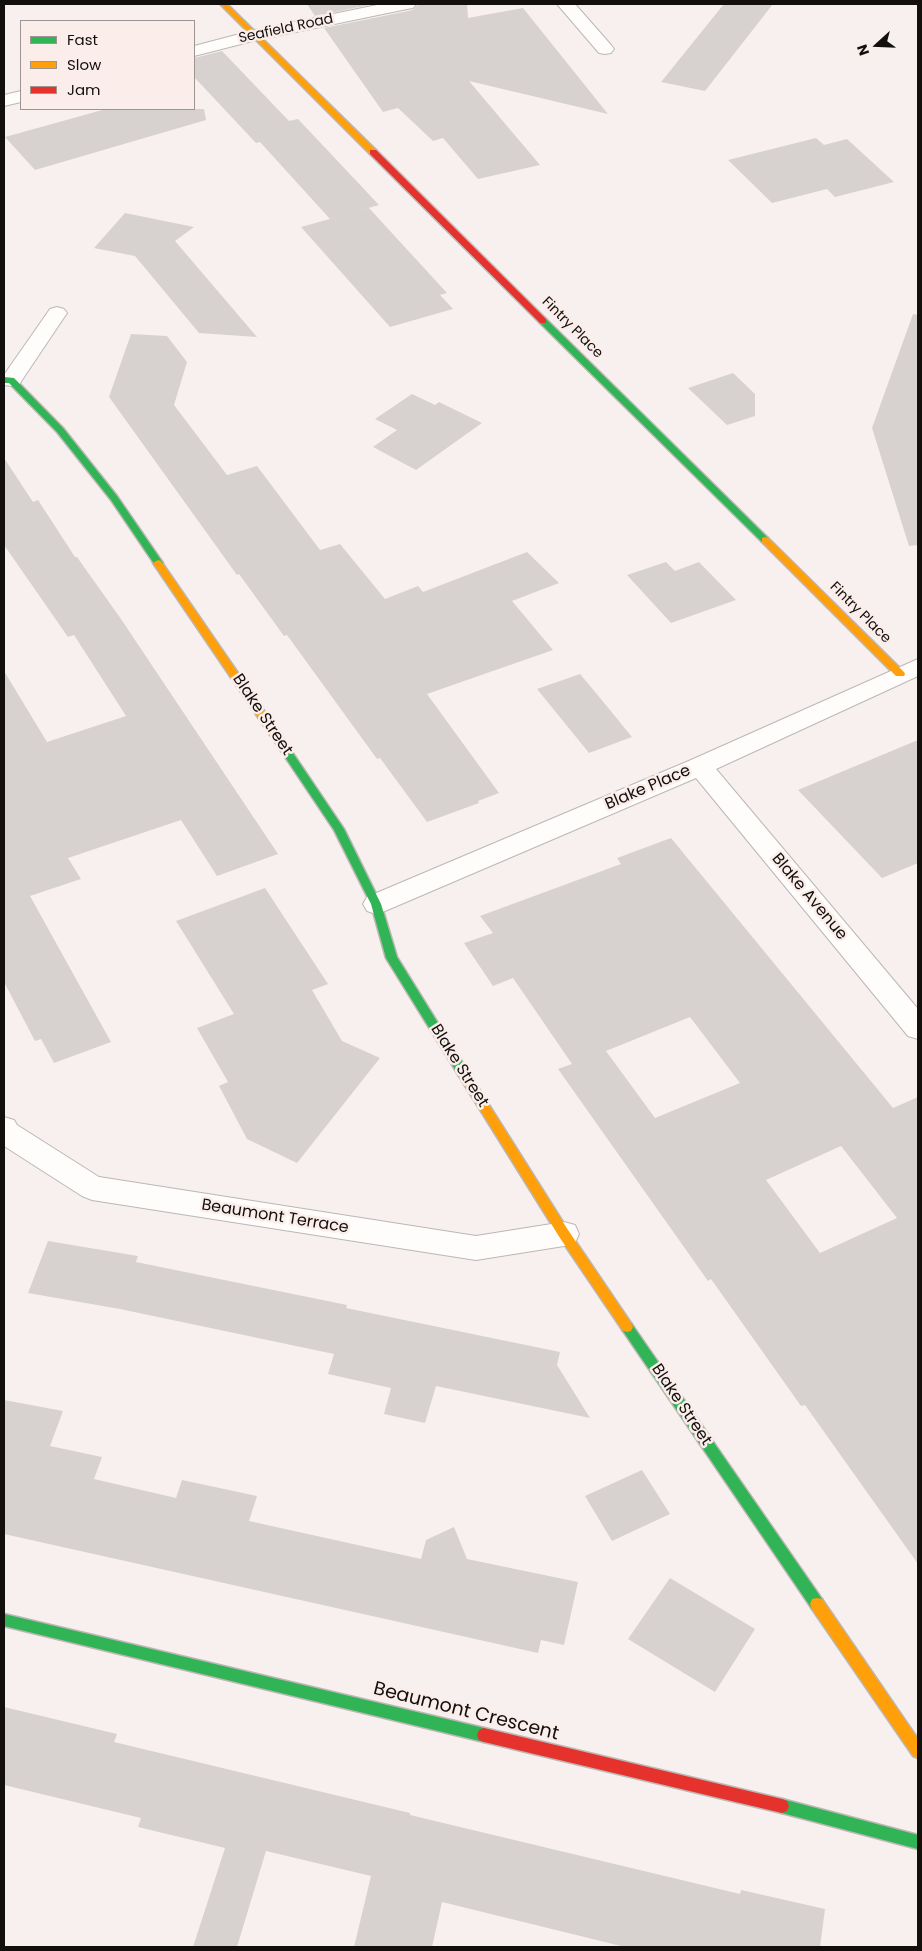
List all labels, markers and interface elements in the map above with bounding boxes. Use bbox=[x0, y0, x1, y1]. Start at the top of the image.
street label: Seafield Road bbox=[237, 11, 335, 47]
legend bbox=[20, 20, 195, 110]
north arrow bbox=[852, 20, 902, 70]
text: Fast bbox=[67, 29, 98, 50]
text: N bbox=[852, 42, 874, 58]
text: Slow bbox=[67, 54, 101, 75]
text: Jam bbox=[67, 79, 101, 100]
street label: Fintry Place bbox=[538, 294, 606, 362]
street label: Fintry Place bbox=[826, 579, 894, 647]
street label: Blake Street bbox=[228, 671, 296, 759]
street label: Blake Place bbox=[603, 761, 693, 815]
street label: Blake Avenue bbox=[767, 850, 851, 944]
street label: Blake Street bbox=[426, 1021, 492, 1111]
street label: Beaumont Terrace bbox=[200, 1196, 350, 1238]
street label: Blake Street bbox=[647, 1361, 715, 1449]
street label: Beaumont Crescent bbox=[371, 1678, 561, 1746]

